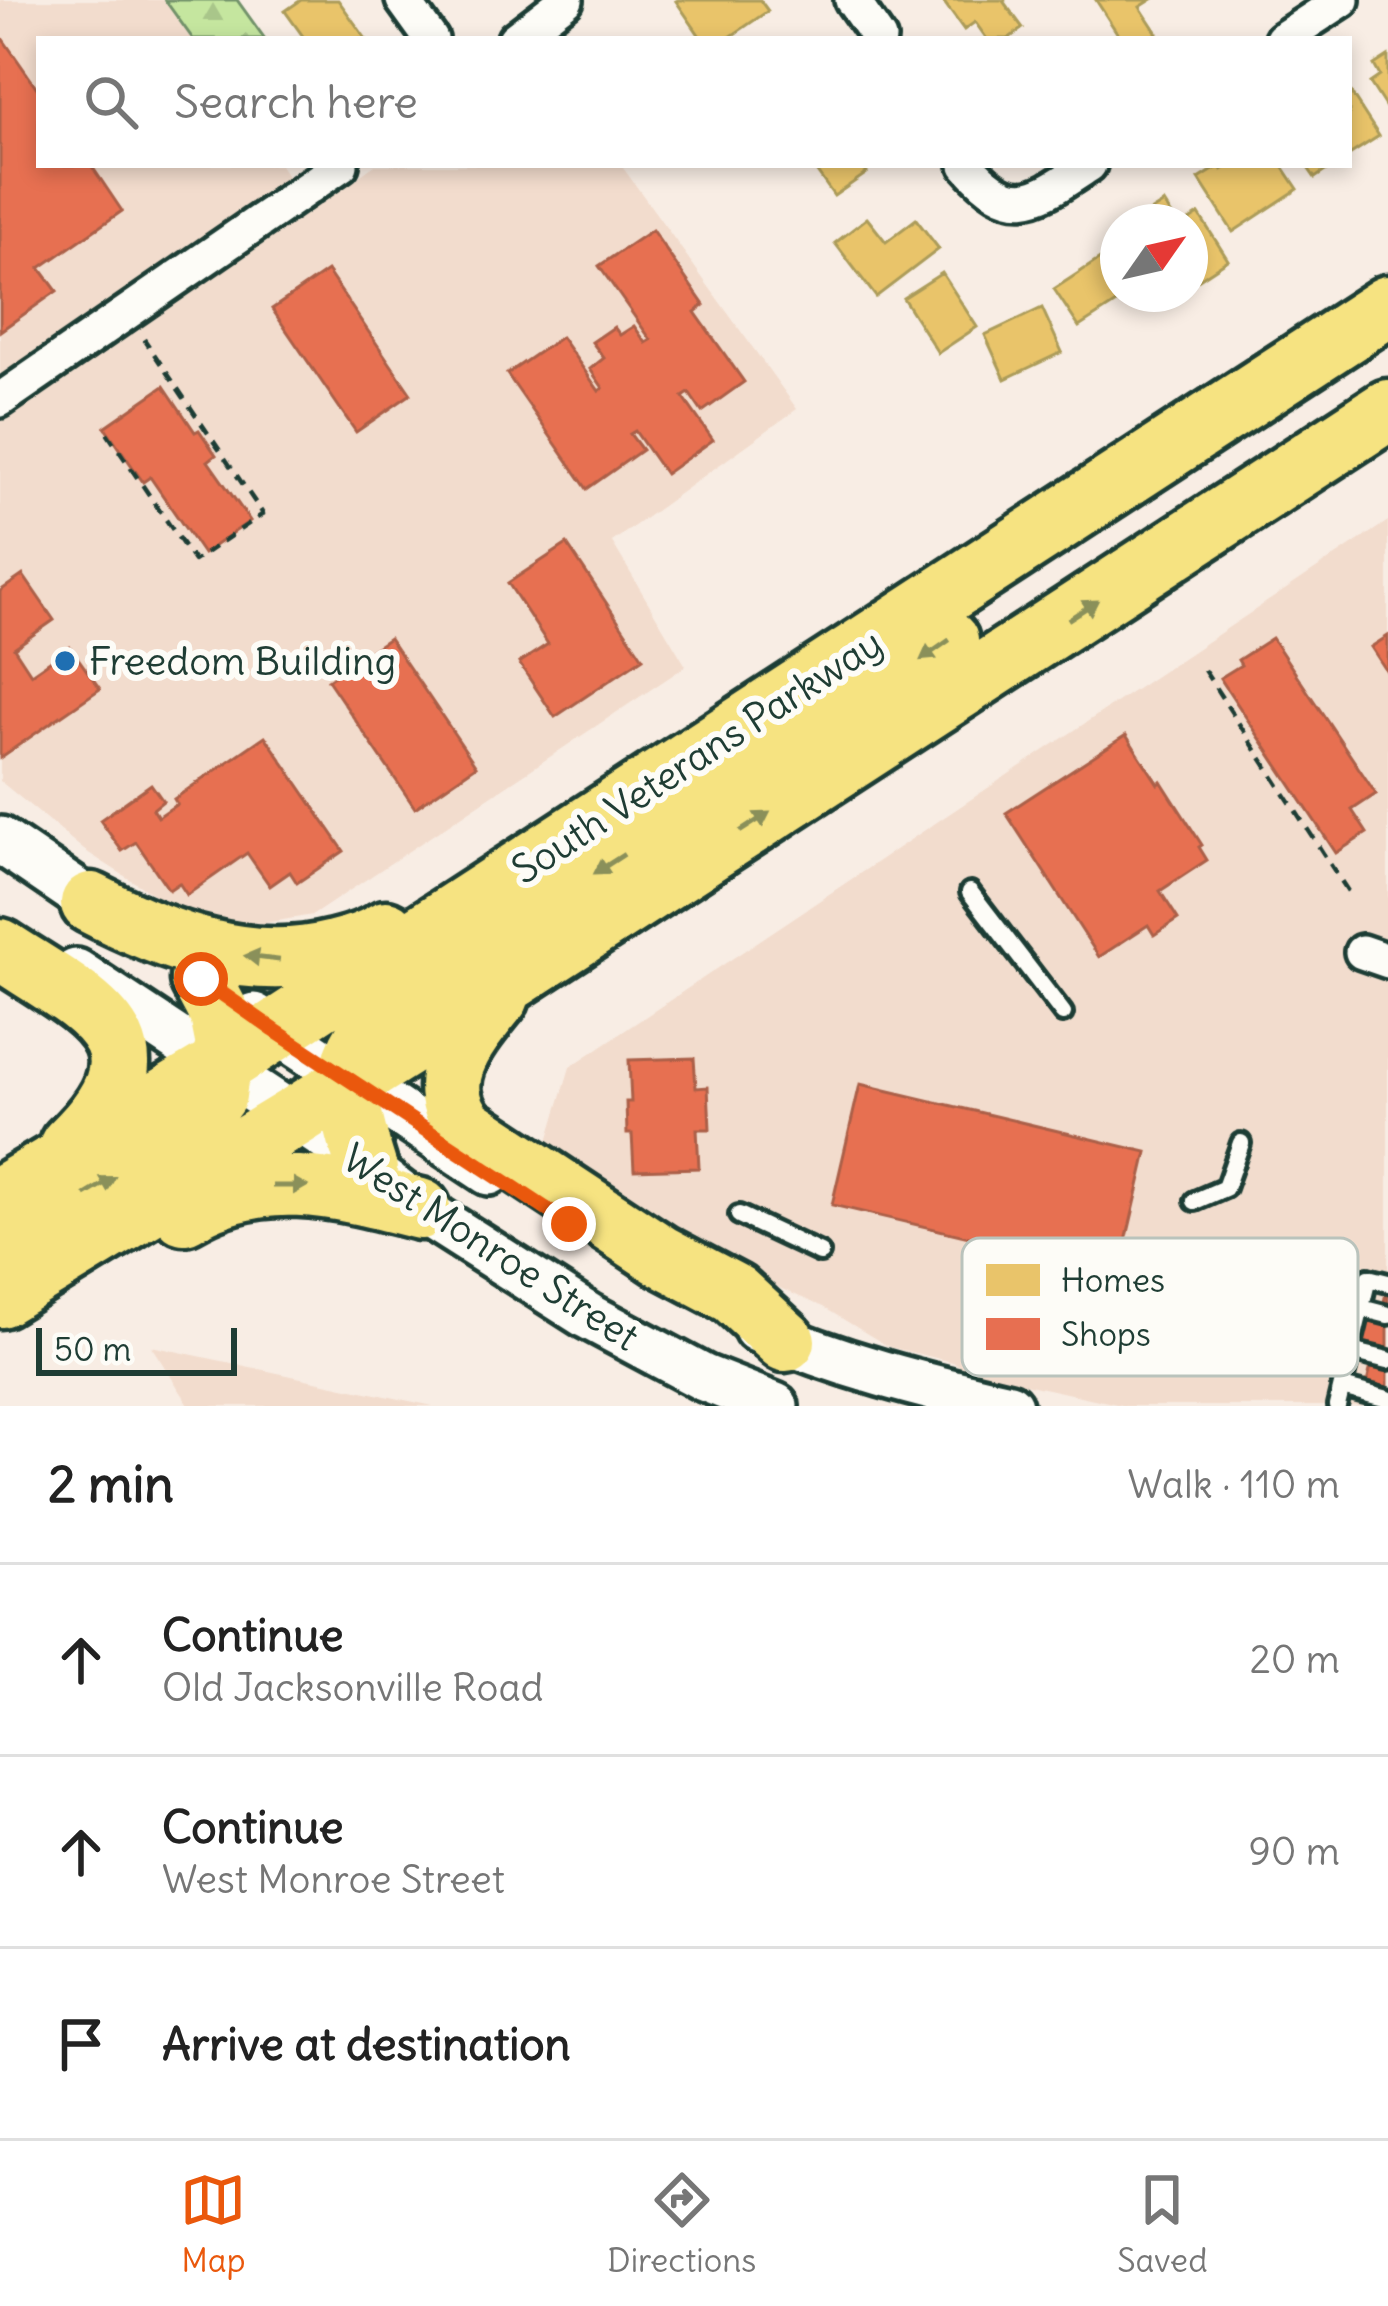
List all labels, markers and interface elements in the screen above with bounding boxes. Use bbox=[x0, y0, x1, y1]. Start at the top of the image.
search box bbox=[36, 36, 1352, 168]
icon: search bbox=[78, 69, 144, 135]
text: Search here bbox=[174, 74, 418, 130]
north arrow bbox=[1100, 204, 1208, 312]
one-way arrow bbox=[1066, 600, 1099, 622]
street label: South Veterans Parkway bbox=[503, 618, 892, 895]
place label: Freedom Building bbox=[89, 637, 396, 686]
one-way arrow bbox=[919, 638, 952, 661]
marker: Freedom Building bbox=[52, 648, 78, 674]
one-way arrow bbox=[739, 812, 772, 834]
one-way arrow bbox=[593, 852, 626, 874]
one-way arrow bbox=[243, 948, 280, 967]
route start bbox=[174, 952, 228, 1006]
street label: West Monroe Street bbox=[334, 1133, 648, 1361]
one-way arrow bbox=[83, 1176, 117, 1197]
one-way arrow bbox=[272, 1176, 310, 1196]
route end bbox=[542, 1197, 596, 1251]
legend bbox=[962, 1238, 1358, 1376]
text: Homes bbox=[1061, 1259, 1165, 1301]
text: Shops bbox=[1061, 1313, 1151, 1355]
scale bar bbox=[36, 1322, 237, 1375]
text: 50 m bbox=[54, 1328, 131, 1370]
text: 2 min bbox=[48, 1452, 174, 1516]
text: Walk · 110 m bbox=[1128, 1460, 1340, 1509]
text: Continue bbox=[162, 1607, 344, 1663]
icon: ahead bbox=[48, 1627, 114, 1693]
text: 20 m bbox=[1249, 1635, 1340, 1684]
text: Old Jacksonville Road bbox=[162, 1663, 544, 1712]
text: Continue bbox=[162, 1799, 344, 1855]
icon: ahead bbox=[48, 1819, 114, 1885]
text: 90 m bbox=[1248, 1827, 1340, 1876]
text: West Monroe Street bbox=[162, 1855, 505, 1904]
icon: arrive bbox=[48, 2011, 114, 2077]
text: Arrive at destination bbox=[162, 2016, 571, 2072]
tab: Map bbox=[180, 2167, 246, 2281]
tab: Directions bbox=[607, 2167, 756, 2281]
tab: Saved bbox=[1117, 2167, 1208, 2281]

